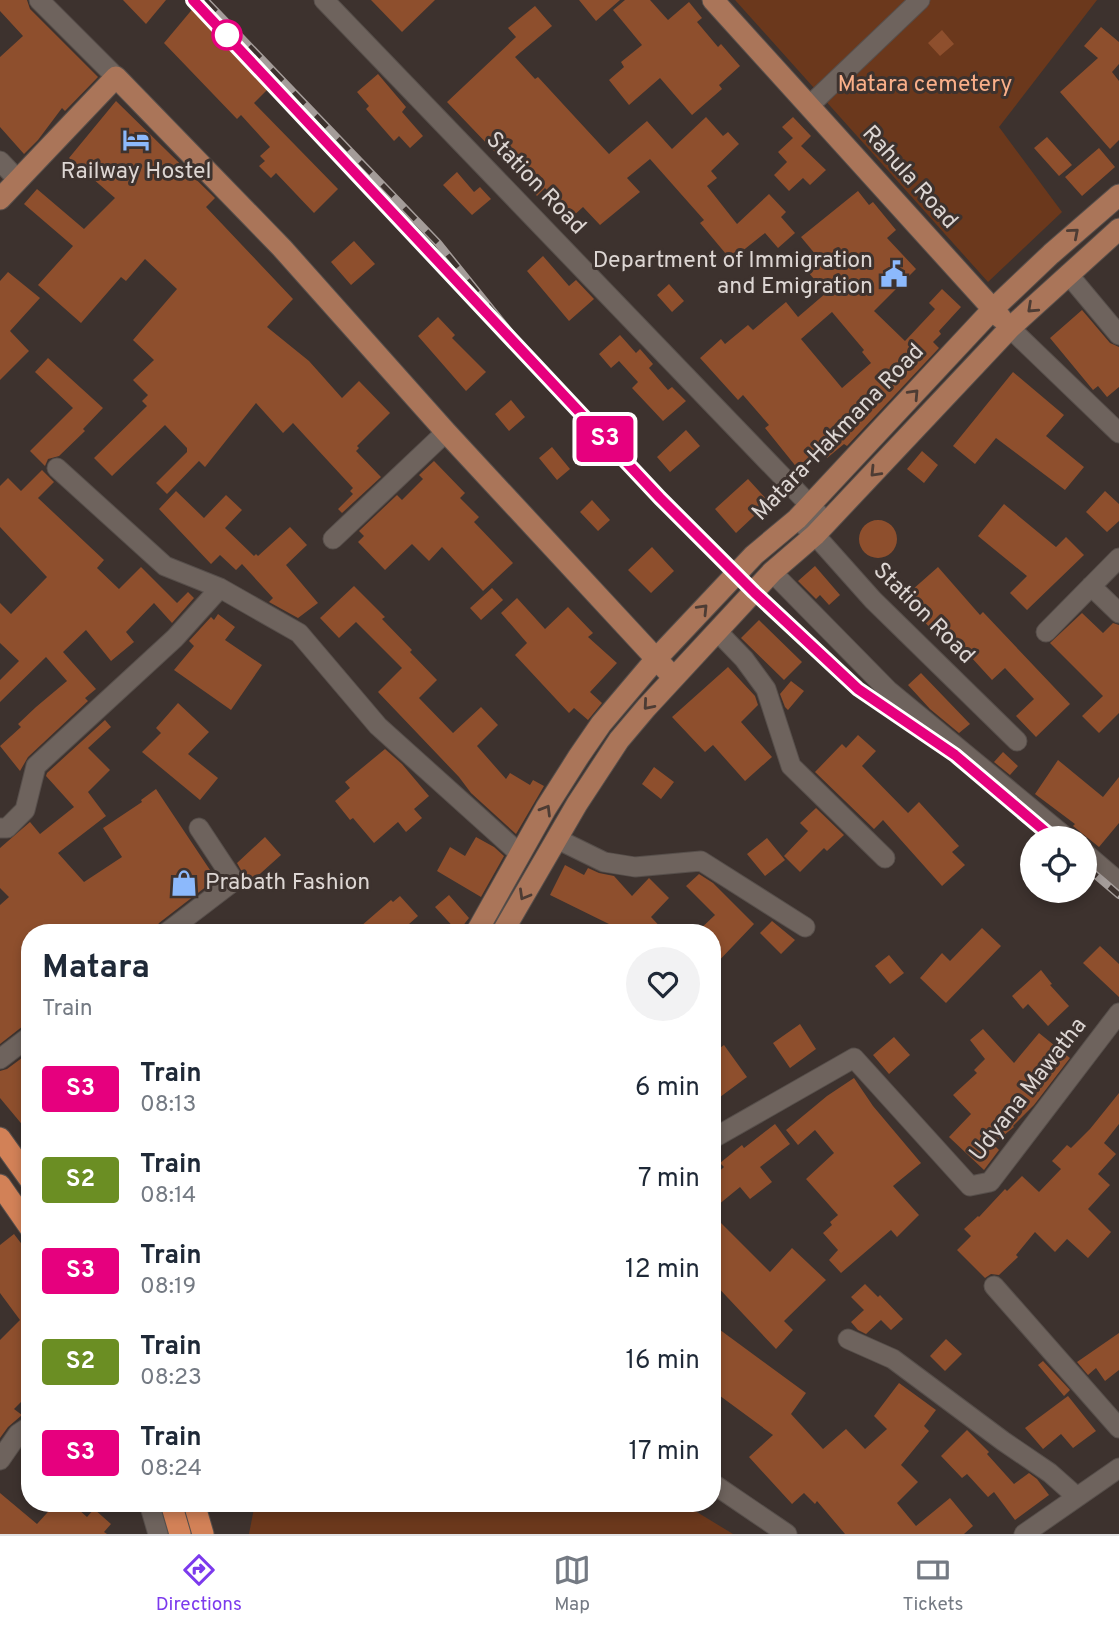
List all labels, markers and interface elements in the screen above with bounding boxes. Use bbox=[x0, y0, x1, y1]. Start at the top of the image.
unlabelled marker bbox=[212, 20, 242, 50]
park label: Matara cemetery bbox=[837, 71, 1013, 100]
street label: Rahula Road bbox=[855, 120, 963, 236]
hotel icon: Railway Hostel bbox=[121, 125, 151, 155]
street label: Station Road bbox=[479, 126, 591, 242]
place label: Railway Hostel bbox=[60, 158, 212, 187]
one-way arrow bbox=[1066, 229, 1079, 241]
place label: Department of Immigration and Emigration bbox=[593, 247, 873, 302]
public building icon: Department of Immigration and Emigration bbox=[879, 259, 909, 289]
one-way arrow bbox=[1027, 299, 1040, 312]
street label: Matara-Hakmana Road bbox=[747, 338, 931, 528]
one-way arrow bbox=[905, 389, 918, 402]
line badge: S3 bbox=[574, 416, 636, 462]
text: S3 bbox=[590, 424, 620, 454]
one-way arrow bbox=[871, 464, 884, 477]
street label: Station Road bbox=[866, 557, 980, 671]
one-way arrow bbox=[694, 604, 707, 617]
one-way arrow bbox=[644, 697, 656, 710]
one-way arrow bbox=[537, 804, 550, 817]
map controls bbox=[1020, 826, 1097, 903]
button: locate bbox=[1020, 826, 1097, 903]
shop icon: Prabath Fashion bbox=[169, 868, 199, 898]
place label: Prabath Fashion bbox=[205, 869, 370, 898]
one-way arrow bbox=[519, 888, 532, 901]
button: heart bbox=[626, 947, 700, 1021]
text: Matara bbox=[42, 948, 150, 990]
text: Train bbox=[42, 995, 93, 1024]
street label: Udyana Mawatha bbox=[964, 1012, 1094, 1168]
text: Train bbox=[140, 1058, 202, 1091]
text: 6 min bbox=[635, 1072, 700, 1105]
text: S3 bbox=[66, 1074, 95, 1104]
text: 08:13 bbox=[140, 1091, 196, 1120]
text: Train bbox=[140, 1149, 202, 1182]
text: 7 min bbox=[638, 1163, 700, 1196]
text: S2 bbox=[66, 1165, 95, 1195]
text: 08:14 bbox=[140, 1182, 196, 1211]
text: Train bbox=[140, 1240, 202, 1273]
text: 12 min bbox=[625, 1254, 700, 1287]
text: S3 bbox=[66, 1256, 95, 1286]
text: 08:19 bbox=[140, 1273, 196, 1302]
text: Train bbox=[140, 1331, 202, 1364]
text: 16 min bbox=[625, 1345, 700, 1378]
text: S2 bbox=[66, 1347, 95, 1377]
text: 08:23 bbox=[140, 1364, 202, 1393]
text: Train bbox=[140, 1422, 202, 1455]
text: 17 min bbox=[628, 1436, 700, 1469]
text: S3 bbox=[66, 1438, 95, 1468]
text: 08:24 bbox=[140, 1455, 202, 1484]
tab: Directions bbox=[156, 1551, 242, 1617]
tab: Map bbox=[553, 1551, 591, 1617]
tab: Tickets bbox=[902, 1551, 963, 1617]

